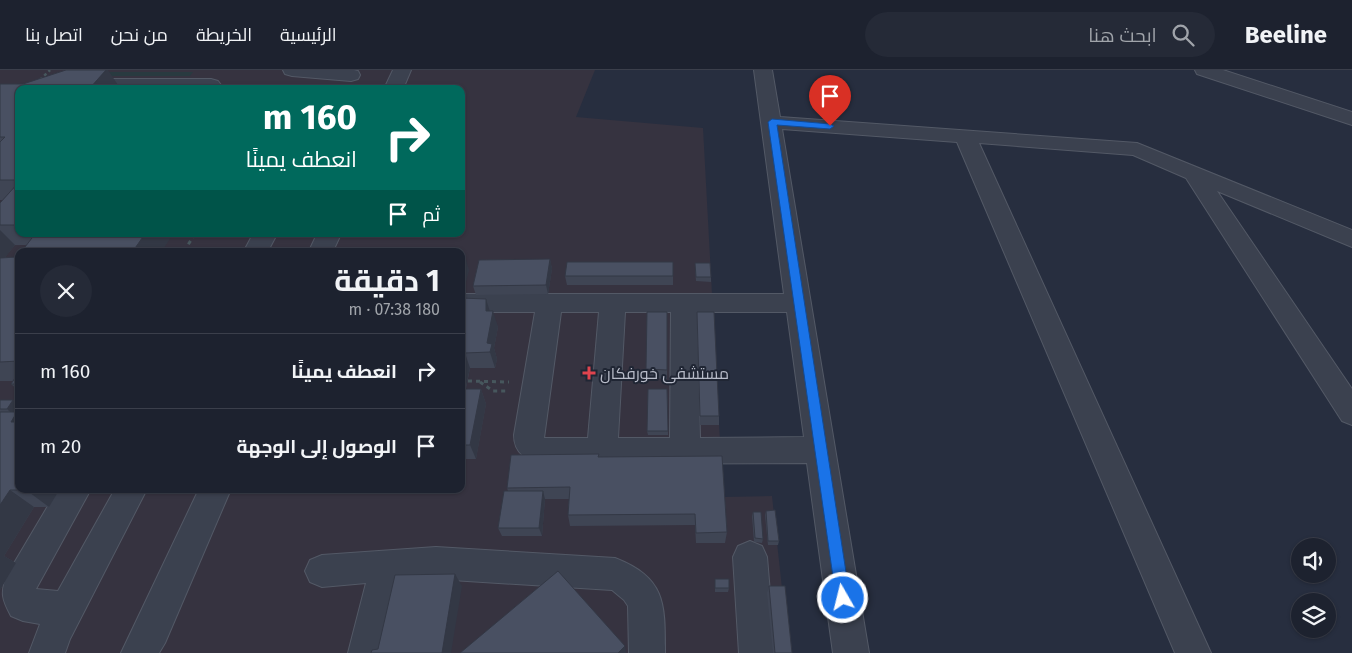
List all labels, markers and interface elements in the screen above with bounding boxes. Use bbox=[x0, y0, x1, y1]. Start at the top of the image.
search box bbox=[865, 12, 1215, 57]
icon: search bbox=[1169, 21, 1197, 49]
text: Beeline bbox=[1245, 21, 1327, 49]
text: اتصل بنا bbox=[25, 24, 83, 46]
text: من نحن bbox=[111, 24, 168, 46]
text: الخريطة bbox=[196, 24, 252, 46]
text: الرئيسية bbox=[280, 24, 337, 46]
text: ابحث هنا bbox=[1088, 24, 1157, 47]
pin bbox=[809, 75, 851, 126]
icon: arrive bbox=[816, 82, 844, 110]
text: 160 m bbox=[263, 96, 357, 138]
icon: right bbox=[375, 105, 440, 170]
text: انعطف يمينًا bbox=[246, 146, 357, 173]
icon: arrive bbox=[384, 200, 412, 228]
text: ثم bbox=[422, 203, 440, 226]
text: 1 دقيقة bbox=[334, 263, 440, 299]
button: close bbox=[40, 265, 92, 317]
text: 180 m · 07:38 bbox=[349, 300, 440, 319]
icon: right bbox=[412, 357, 440, 385]
text: 160 m bbox=[40, 360, 90, 383]
text: انعطف يمينًا bbox=[291, 360, 397, 383]
place label: مستشفى خورفكان bbox=[600, 364, 729, 384]
marker: مستشفى خورفكان bbox=[582, 366, 596, 380]
icon: arrive bbox=[412, 432, 440, 460]
text: 20 m bbox=[40, 435, 81, 458]
text: الوصول إلى الوجهة bbox=[237, 435, 397, 458]
map controls bbox=[1291, 538, 1336, 638]
button: sound bbox=[1291, 538, 1336, 583]
position arrow bbox=[816, 571, 868, 623]
button: layers bbox=[1291, 593, 1336, 638]

